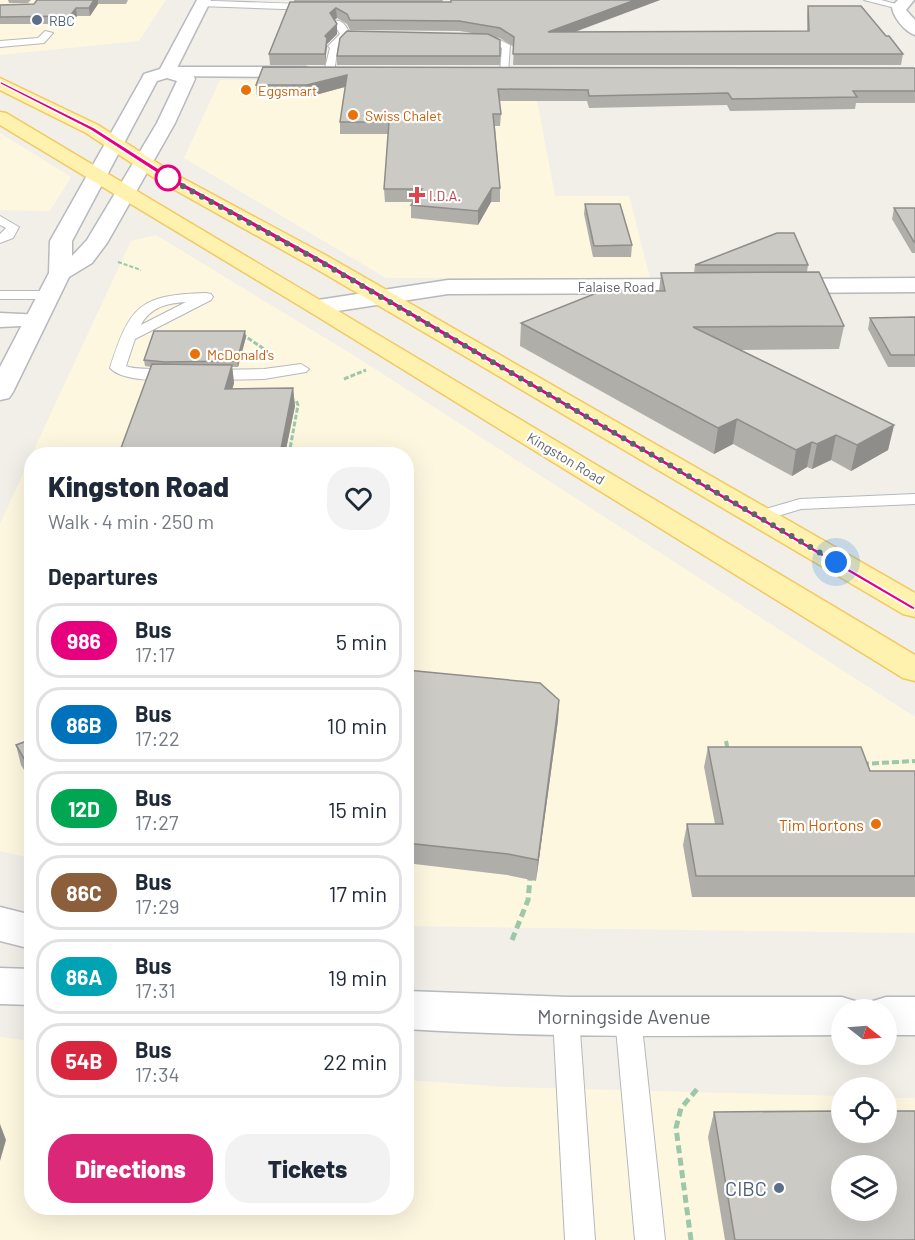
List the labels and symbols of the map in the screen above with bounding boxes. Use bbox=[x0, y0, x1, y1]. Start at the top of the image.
place label: RBC bbox=[49, 12, 75, 29]
marker: RBC bbox=[30, 13, 44, 27]
place label: Eggsmart bbox=[258, 82, 317, 99]
marker: Eggsmart bbox=[239, 83, 253, 97]
place label: Swiss Chalet bbox=[365, 107, 442, 124]
marker: Swiss Chalet bbox=[346, 108, 360, 122]
unlabelled marker bbox=[155, 165, 181, 191]
place label: I.D.A. bbox=[429, 187, 461, 204]
marker: I.D.A. bbox=[410, 188, 424, 202]
street label: Falaise Road bbox=[578, 278, 654, 295]
place label: McDonald's bbox=[207, 346, 275, 363]
marker: McDonald's bbox=[188, 347, 202, 361]
street label: Kingston Road bbox=[524, 428, 608, 488]
your location bbox=[821, 547, 851, 577]
place label: Tim Hortons bbox=[779, 815, 864, 834]
marker: Tim Hortons bbox=[869, 817, 883, 831]
north arrow bbox=[831, 999, 897, 1065]
street label: Morningside Avenue bbox=[537, 1004, 711, 1028]
place label: CIBC bbox=[725, 1176, 767, 1200]
marker: CIBC bbox=[772, 1181, 786, 1195]

